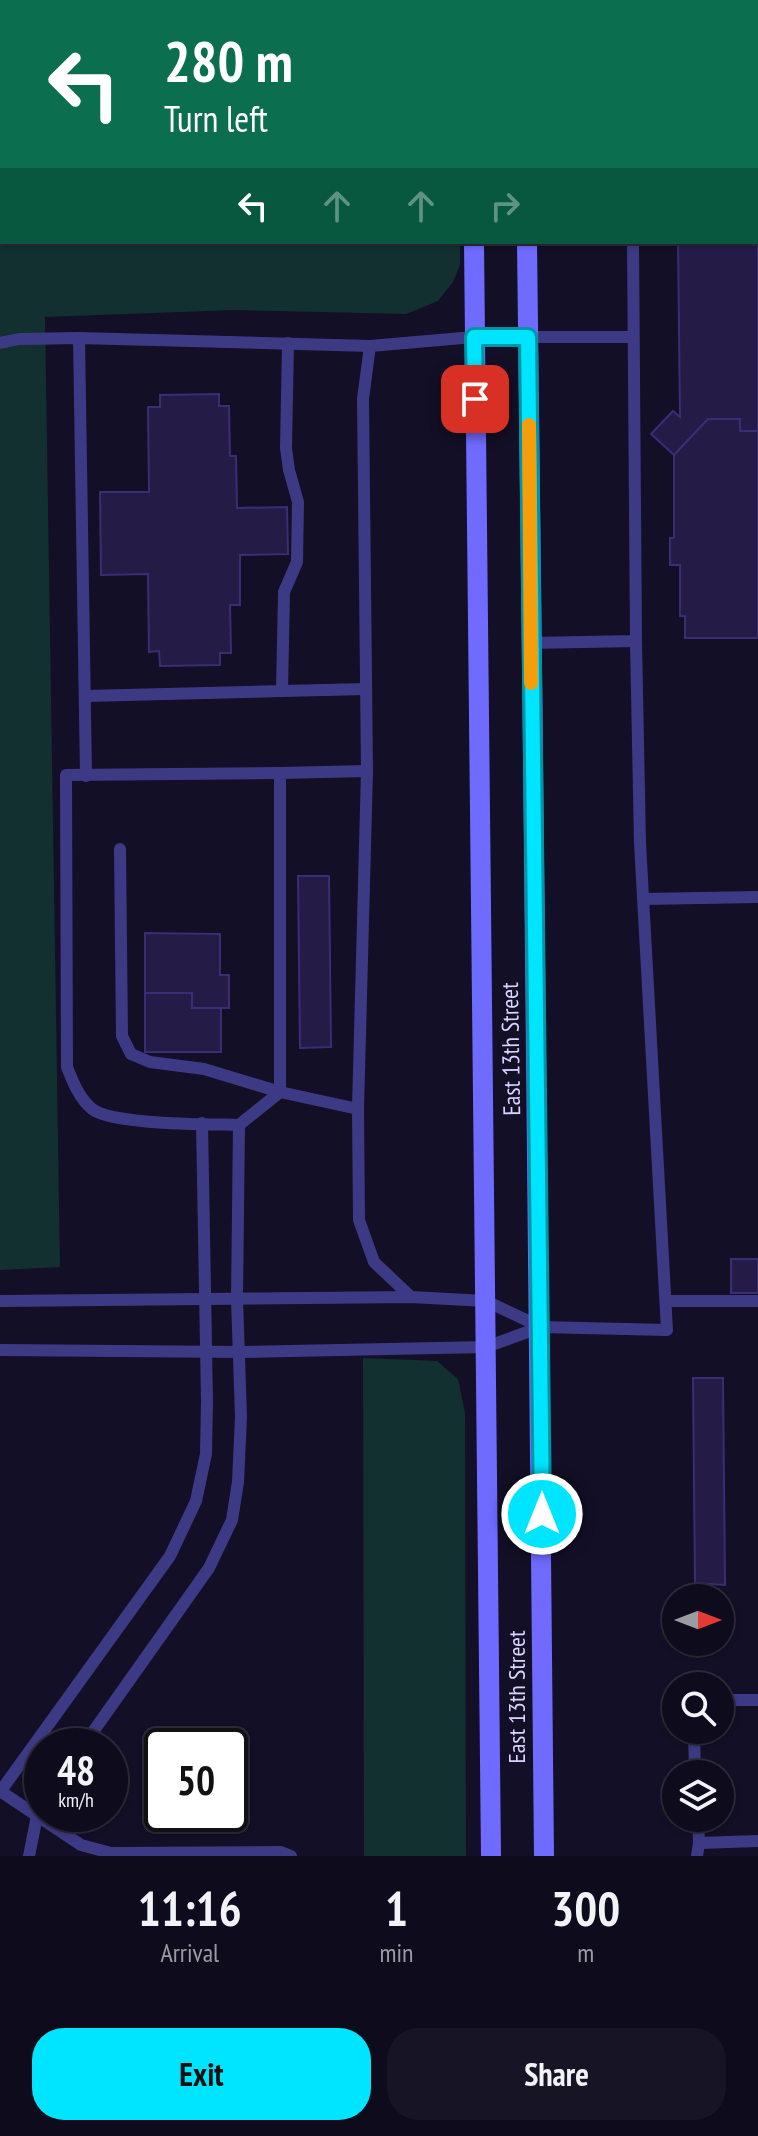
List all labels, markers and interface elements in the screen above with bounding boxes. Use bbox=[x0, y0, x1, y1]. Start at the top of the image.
text: 280 m bbox=[164, 25, 293, 97]
icon: left bbox=[32, 32, 136, 136]
text: Turn left bbox=[164, 95, 268, 142]
icon: left bbox=[231, 184, 275, 228]
icon: ahead bbox=[315, 184, 359, 228]
icon: ahead bbox=[399, 184, 443, 228]
icon: right bbox=[483, 184, 527, 228]
pin bbox=[441, 365, 509, 433]
icon: arrive bbox=[453, 377, 497, 421]
street label: East 13th Street bbox=[494, 982, 527, 1116]
position arrow bbox=[500, 1472, 584, 1556]
north arrow bbox=[662, 1584, 734, 1656]
map controls bbox=[662, 1584, 734, 1832]
street label: East 13th Street bbox=[501, 1630, 532, 1764]
button: search bbox=[662, 1672, 734, 1744]
speed limit sign: 50 bbox=[144, 1728, 248, 1832]
text: 48 bbox=[57, 1744, 95, 1796]
button: layers bbox=[662, 1760, 734, 1832]
text: km/h bbox=[58, 1787, 94, 1813]
text: 11:16 bbox=[138, 1877, 242, 1939]
text: 1 bbox=[385, 1877, 408, 1939]
text: 300 bbox=[551, 1877, 620, 1939]
text: Arrival bbox=[160, 1936, 219, 1969]
text: min bbox=[379, 1936, 413, 1969]
text: m bbox=[577, 1936, 594, 1969]
button: Exit bbox=[32, 2028, 371, 2120]
button: Share bbox=[387, 2028, 726, 2120]

